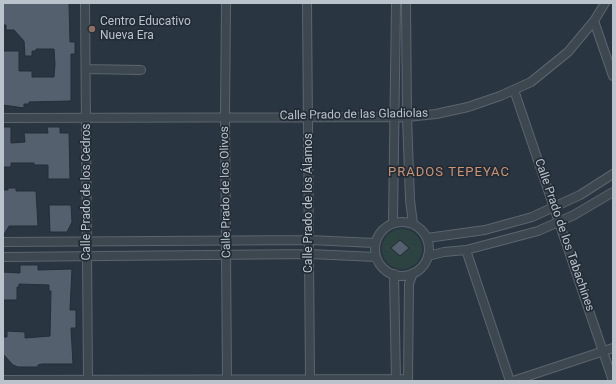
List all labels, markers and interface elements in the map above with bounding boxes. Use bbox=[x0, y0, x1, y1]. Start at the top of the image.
place label: Centro Educativo Nueva Era bbox=[100, 15, 191, 43]
marker: Centro Educativo Nueva Era bbox=[87, 24, 97, 34]
street label: Calle Prado de las Gladiolas bbox=[280, 107, 428, 123]
street label: Calle Prado de los Cedros bbox=[80, 124, 94, 260]
street label: Calle Prado de los Olivos bbox=[218, 126, 234, 258]
street label: Calle Prado de los Álamos bbox=[302, 133, 316, 273]
street label: Calle Prado de los Tabachines bbox=[531, 157, 597, 313]
district label: PRADOS TEPEYAC bbox=[388, 165, 510, 181]

